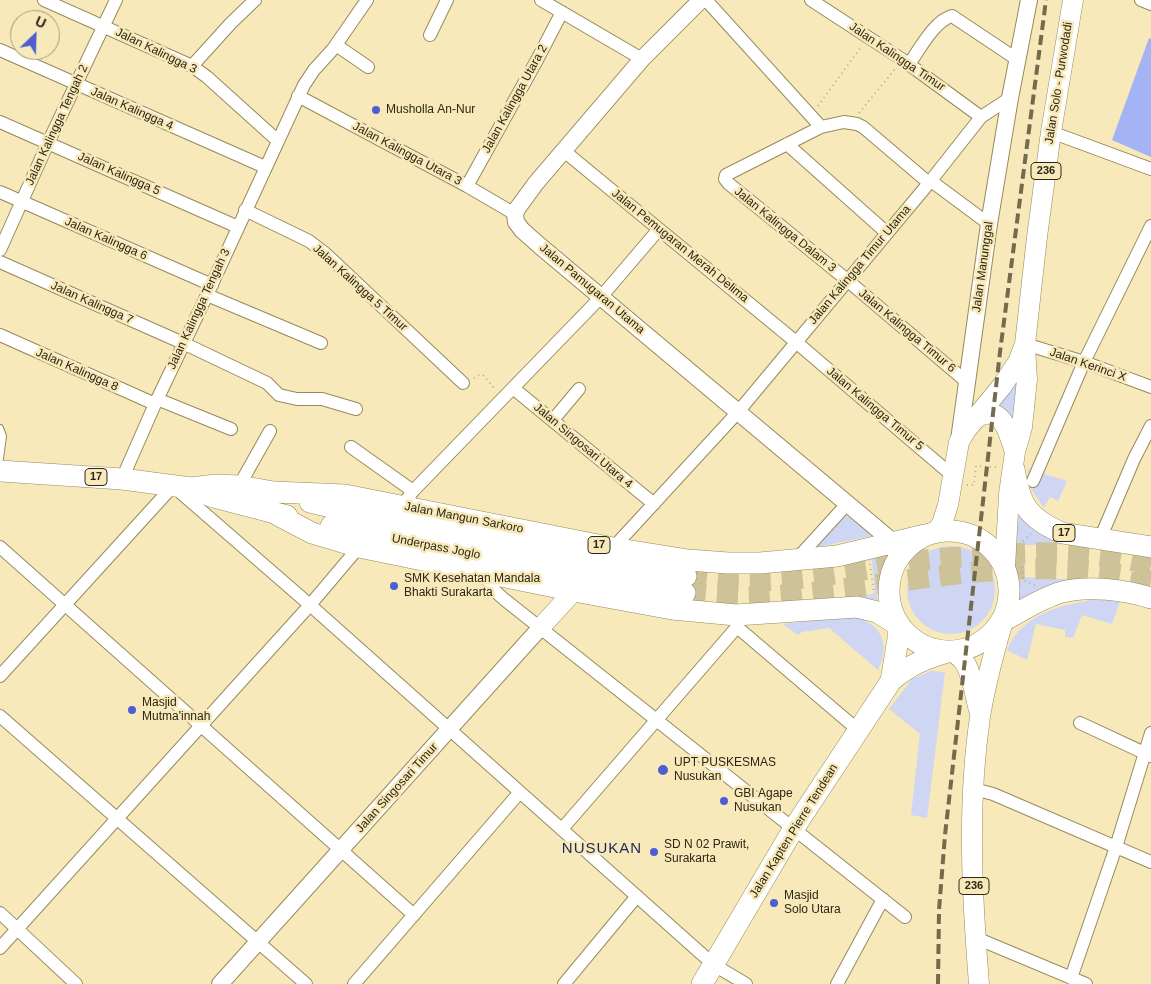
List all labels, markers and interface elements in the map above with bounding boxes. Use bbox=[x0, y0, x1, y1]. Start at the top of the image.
north arrow bbox=[10, 10, 60, 60]
text: U bbox=[33, 13, 49, 32]
street label: Jalan Kalingga Timur bbox=[846, 20, 948, 94]
street label: Jalan Solo - Purwodadi bbox=[1042, 21, 1076, 145]
street label: Jalan Kalingga 3 bbox=[113, 25, 199, 77]
street label: Jalan Kalingga Utara 2 bbox=[479, 42, 551, 156]
street label: Jalan Kalingga Tengah 2 bbox=[23, 62, 91, 188]
street label: Jalan Kalingga 4 bbox=[89, 84, 175, 134]
place label: Musholla An-Nur bbox=[386, 103, 475, 117]
marker: Musholla An-Nur bbox=[370, 104, 382, 116]
street label: Jalan Kalingga Utara 3 bbox=[350, 119, 464, 189]
street label: Jalan Kalingga 5 bbox=[76, 149, 162, 199]
road number: 236 bbox=[1031, 162, 1061, 180]
street label: Jalan Kalingga Dalam 3 bbox=[731, 185, 839, 275]
street label: Jalan Pemugaran Merah Delima bbox=[609, 186, 751, 306]
street label: Jalan Kalingga Timur Utama bbox=[806, 203, 914, 327]
street label: Jalan Kalingga 6 bbox=[63, 214, 149, 264]
street label: Jalan Manunggal bbox=[970, 221, 996, 313]
street label: Jalan Pamugaran Utama bbox=[537, 241, 647, 337]
street label: Jalan Kalingga 5 Timur bbox=[310, 242, 410, 334]
street label: Jalan Kalingga Tengah 3 bbox=[165, 246, 233, 372]
street label: Jalan Kalingga 7 bbox=[49, 278, 135, 328]
street label: Jalan Kalingga Timur 6 bbox=[856, 286, 958, 376]
street label: Jalan Kalingga 8 bbox=[34, 345, 120, 395]
street label: Jalan Kerinci X bbox=[1048, 345, 1128, 385]
street label: Jalan Kalingga Timur 5 bbox=[824, 364, 926, 454]
street label: Jalan Singosari Utara 4 bbox=[531, 400, 635, 492]
road number: 17 bbox=[85, 468, 107, 486]
street label: Jalan Mangun Sarkoro bbox=[403, 499, 525, 537]
road number: 17 bbox=[1053, 524, 1075, 542]
street label: Underpass Joglo bbox=[390, 531, 482, 563]
road number: 17 bbox=[588, 536, 610, 554]
place label: SMK Kesehatan Mandala Bhakti Surakarta bbox=[404, 572, 540, 600]
marker: SMK Kesehatan Mandala Bhakti Surakarta bbox=[388, 580, 400, 592]
place label: Masjid Mutma'innah bbox=[142, 696, 210, 724]
marker: Masjid Mutma'innah bbox=[126, 704, 138, 716]
street label: Jalan Singosari Timur bbox=[353, 740, 441, 836]
place label: UPT PUSKESMAS Nusukan bbox=[674, 756, 776, 784]
street label: Jalan Kapten Pierre Tendean bbox=[747, 762, 841, 900]
marker: UPT PUSKESMAS Nusukan bbox=[656, 763, 670, 777]
place label: GBI Agape Nusukan bbox=[734, 787, 793, 815]
marker: GBI Agape Nusukan bbox=[718, 795, 730, 807]
place label: SD N 02 Prawit, Surakarta bbox=[664, 838, 749, 866]
district label: NUSUKAN bbox=[561, 840, 643, 858]
marker: SD N 02 Prawit, Surakarta bbox=[648, 846, 660, 858]
road number: 236 bbox=[959, 878, 989, 894]
place label: Masjid Solo Utara bbox=[784, 889, 841, 917]
marker: Masjid Solo Utara bbox=[768, 897, 780, 909]

